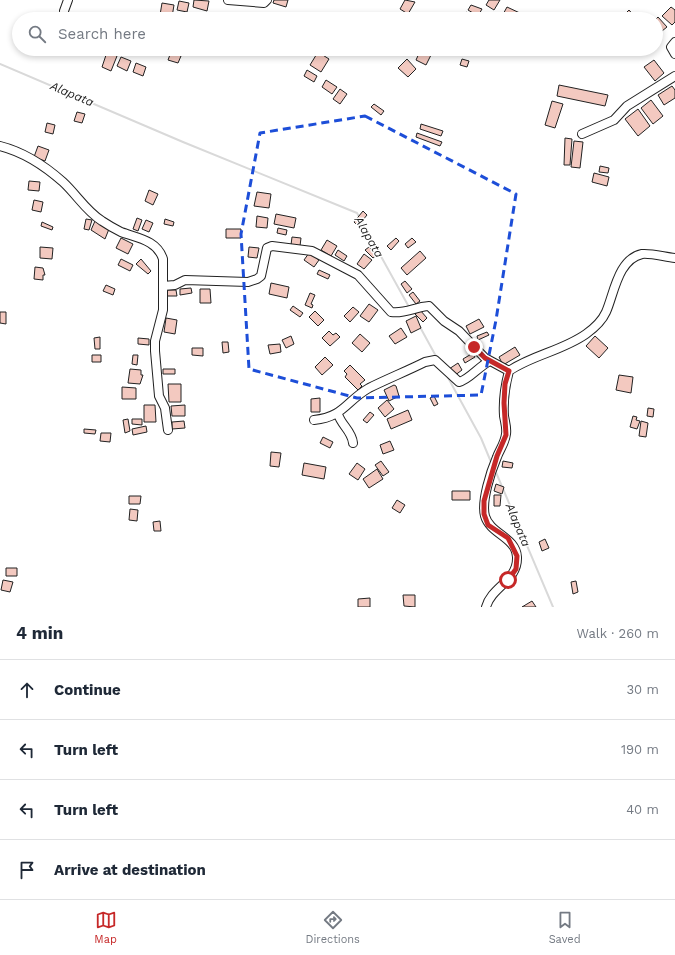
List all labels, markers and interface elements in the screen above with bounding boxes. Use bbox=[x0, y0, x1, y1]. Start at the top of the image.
search box bbox=[12, 12, 663, 56]
icon: search bbox=[26, 23, 48, 45]
text: Search here bbox=[58, 25, 146, 43]
water label: Alapata bbox=[47, 78, 96, 110]
water label: Alapata bbox=[351, 213, 387, 261]
route end bbox=[465, 338, 483, 356]
water label: Alapata bbox=[502, 500, 534, 549]
route start bbox=[499, 571, 517, 589]
text: 4 min bbox=[16, 623, 63, 643]
text: Walk · 260 m bbox=[576, 626, 659, 641]
icon: ahead bbox=[16, 679, 38, 701]
text: Continue bbox=[54, 681, 121, 699]
text: 30 m bbox=[627, 682, 659, 697]
icon: left bbox=[16, 739, 38, 761]
text: Turn left bbox=[54, 741, 118, 759]
text: 190 m bbox=[621, 742, 659, 757]
icon: left bbox=[16, 799, 38, 821]
text: Turn left bbox=[54, 801, 118, 819]
text: 40 m bbox=[626, 802, 659, 817]
icon: arrive bbox=[16, 859, 38, 881]
text: Arrive at destination bbox=[54, 861, 206, 879]
tab: Map bbox=[94, 909, 117, 946]
tab: Directions bbox=[306, 909, 360, 946]
tab: Saved bbox=[549, 909, 581, 946]

